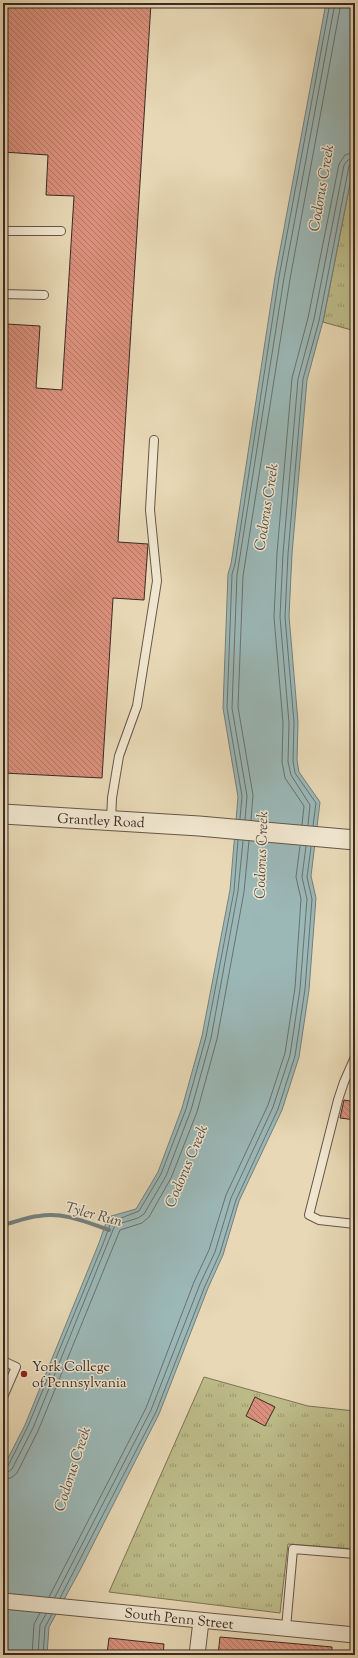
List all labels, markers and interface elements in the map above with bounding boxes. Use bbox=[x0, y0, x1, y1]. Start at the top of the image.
water label: Codorus Creek bbox=[305, 143, 340, 233]
water label: Codorus Creek bbox=[250, 462, 285, 552]
street label: Grantley Road bbox=[57, 810, 145, 834]
water label: Codorus Creek bbox=[250, 811, 275, 899]
water label: Codorus Creek bbox=[161, 1122, 214, 1211]
water label: Tyler Run bbox=[63, 1198, 125, 1233]
place label: York College of Pennsylvania bbox=[32, 1358, 127, 1394]
marker: York College of Pennsylvania bbox=[19, 1369, 29, 1379]
water label: Codorus Creek bbox=[50, 1424, 97, 1514]
street label: South Penn Street bbox=[123, 1604, 235, 1636]

